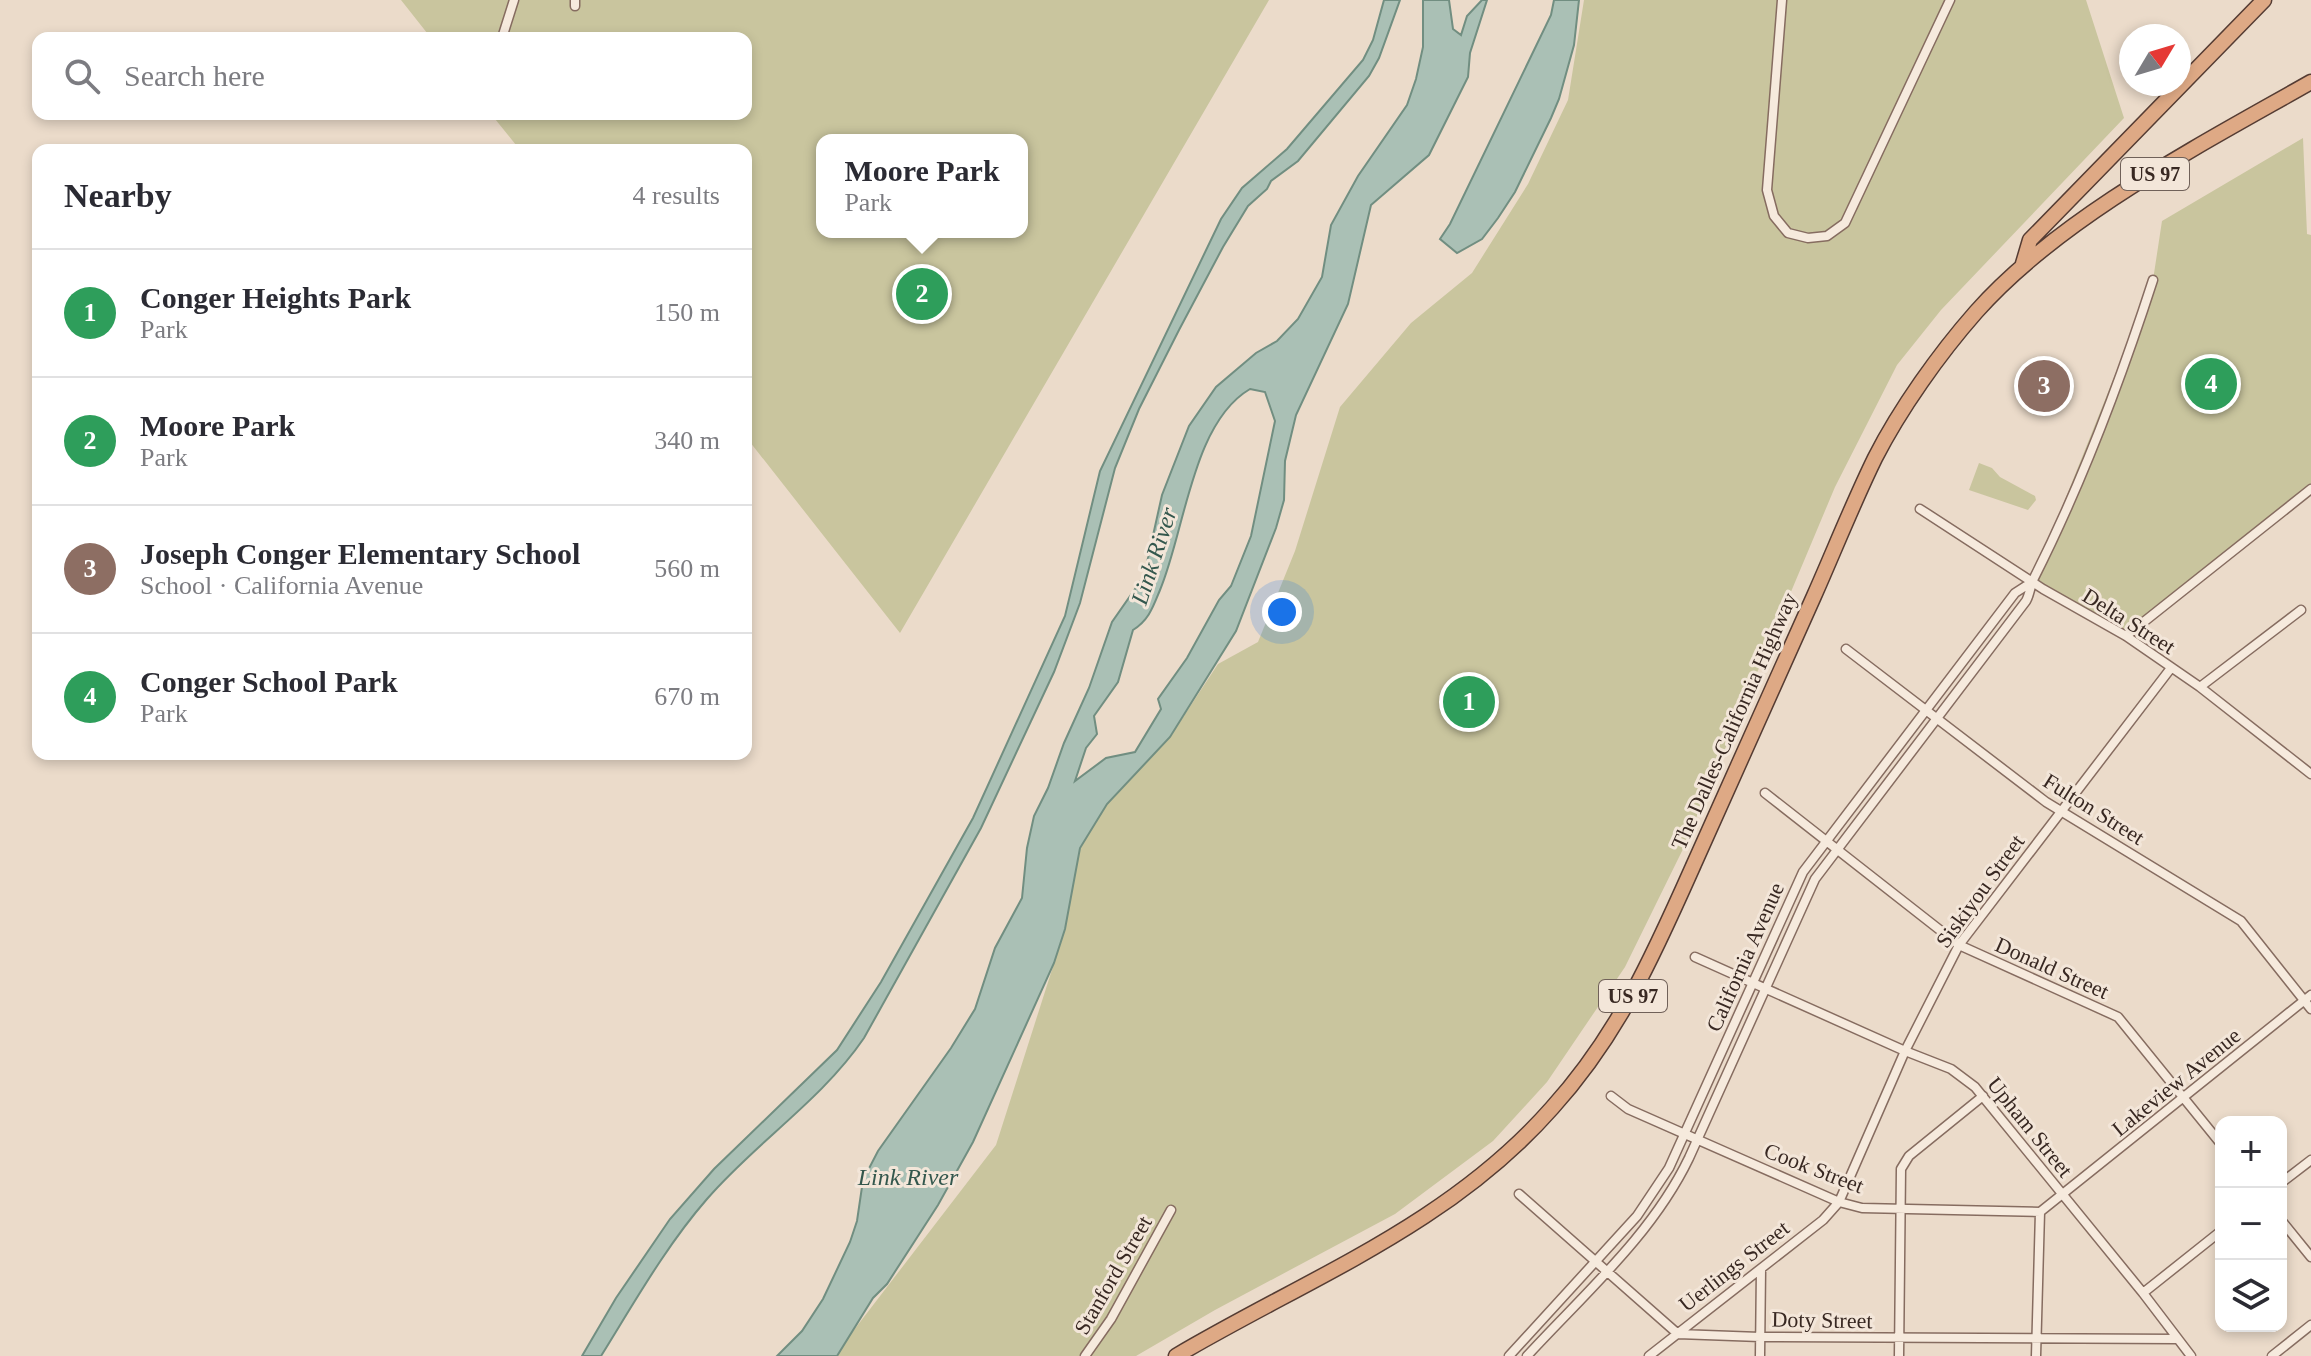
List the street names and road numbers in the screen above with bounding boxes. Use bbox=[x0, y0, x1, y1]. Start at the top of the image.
road number: US 97 bbox=[2121, 158, 2189, 190]
street label: Delta Street bbox=[2078, 583, 2180, 659]
street label: The Dalles-California Highway bbox=[1666, 589, 1802, 853]
street label: Fulton Street bbox=[2039, 768, 2149, 850]
street label: Siskiyou Street bbox=[1931, 830, 2029, 952]
street label: California Avenue bbox=[1701, 879, 1789, 1035]
street label: Donald Street bbox=[1991, 932, 2113, 1004]
road number: US 97 bbox=[1599, 980, 1667, 1012]
street label: Lakeview Avenue bbox=[2107, 1023, 2245, 1141]
street label: Upham Street bbox=[1982, 1072, 2078, 1182]
street label: Cook Street bbox=[1761, 1138, 1867, 1198]
street label: Stanford Street bbox=[1069, 1211, 1157, 1339]
street label: Uerlings Street bbox=[1674, 1215, 1794, 1317]
street label: Doty Street bbox=[1771, 1307, 1873, 1333]

